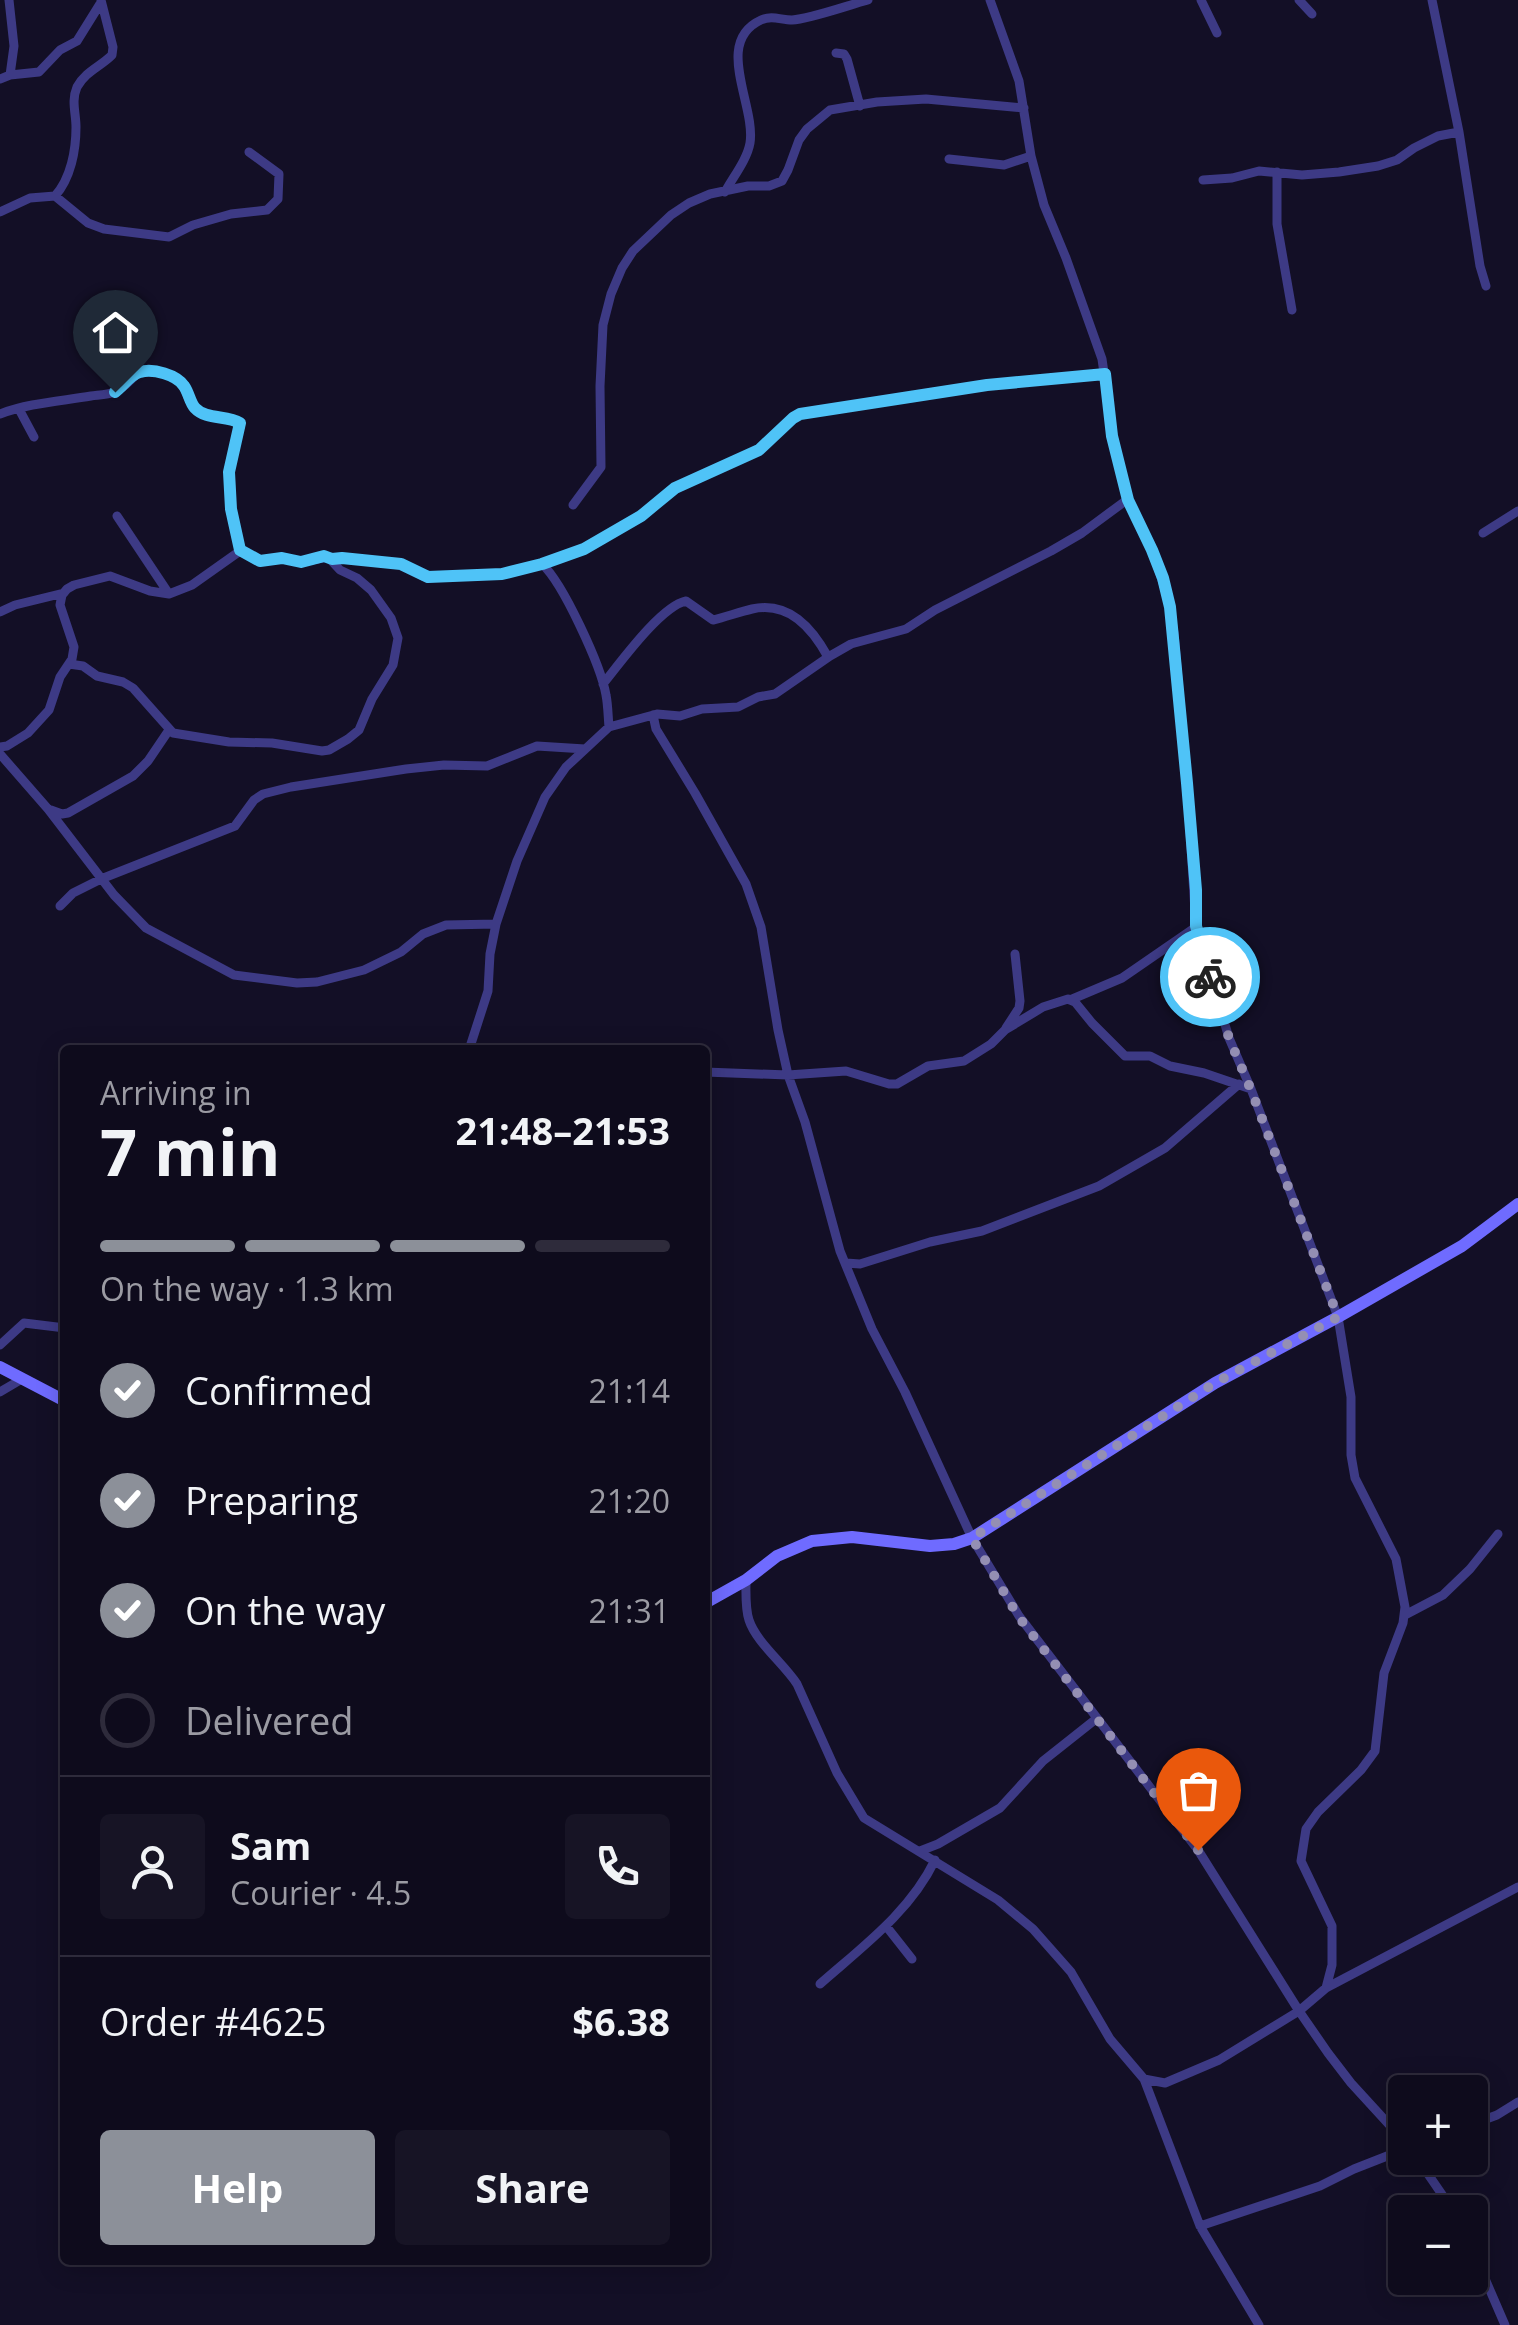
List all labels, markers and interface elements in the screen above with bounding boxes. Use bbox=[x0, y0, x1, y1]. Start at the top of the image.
pin bbox=[73, 290, 158, 393]
icon: home bbox=[88, 305, 143, 360]
courier bbox=[1160, 927, 1260, 1027]
icon: bike bbox=[1183, 950, 1238, 1005]
text: Arriving in bbox=[100, 1071, 252, 1114]
text: 21:48–21:53 bbox=[456, 1104, 670, 1156]
text: 7 min bbox=[100, 1107, 280, 1195]
text: On the way · 1.3 km bbox=[100, 1267, 394, 1310]
icon: check bbox=[100, 1363, 155, 1418]
text: Confirmed bbox=[185, 1364, 373, 1416]
text: 21:14 bbox=[588, 1369, 670, 1412]
icon: check bbox=[100, 1473, 155, 1528]
text: Preparing bbox=[185, 1474, 358, 1526]
text: 21:20 bbox=[588, 1479, 670, 1522]
icon: check bbox=[100, 1583, 155, 1638]
text: On the way bbox=[185, 1584, 385, 1636]
text: 21:31 bbox=[588, 1589, 670, 1632]
text: Delivered bbox=[185, 1694, 354, 1746]
pin bbox=[1156, 1748, 1241, 1851]
icon: bag bbox=[1171, 1763, 1226, 1818]
button: person bbox=[100, 1814, 205, 1919]
button: phone bbox=[565, 1814, 670, 1919]
text: Sam bbox=[230, 1819, 311, 1871]
text: Courier · 4.5 bbox=[230, 1871, 411, 1914]
text: Order #4625 bbox=[100, 1995, 327, 2047]
text: $6.38 bbox=[572, 1995, 670, 2047]
map controls bbox=[1388, 2075, 1488, 2295]
button: + bbox=[1388, 2075, 1488, 2175]
button: Help bbox=[100, 2130, 375, 2245]
button: Share bbox=[395, 2130, 670, 2245]
button: − bbox=[1388, 2195, 1488, 2295]

